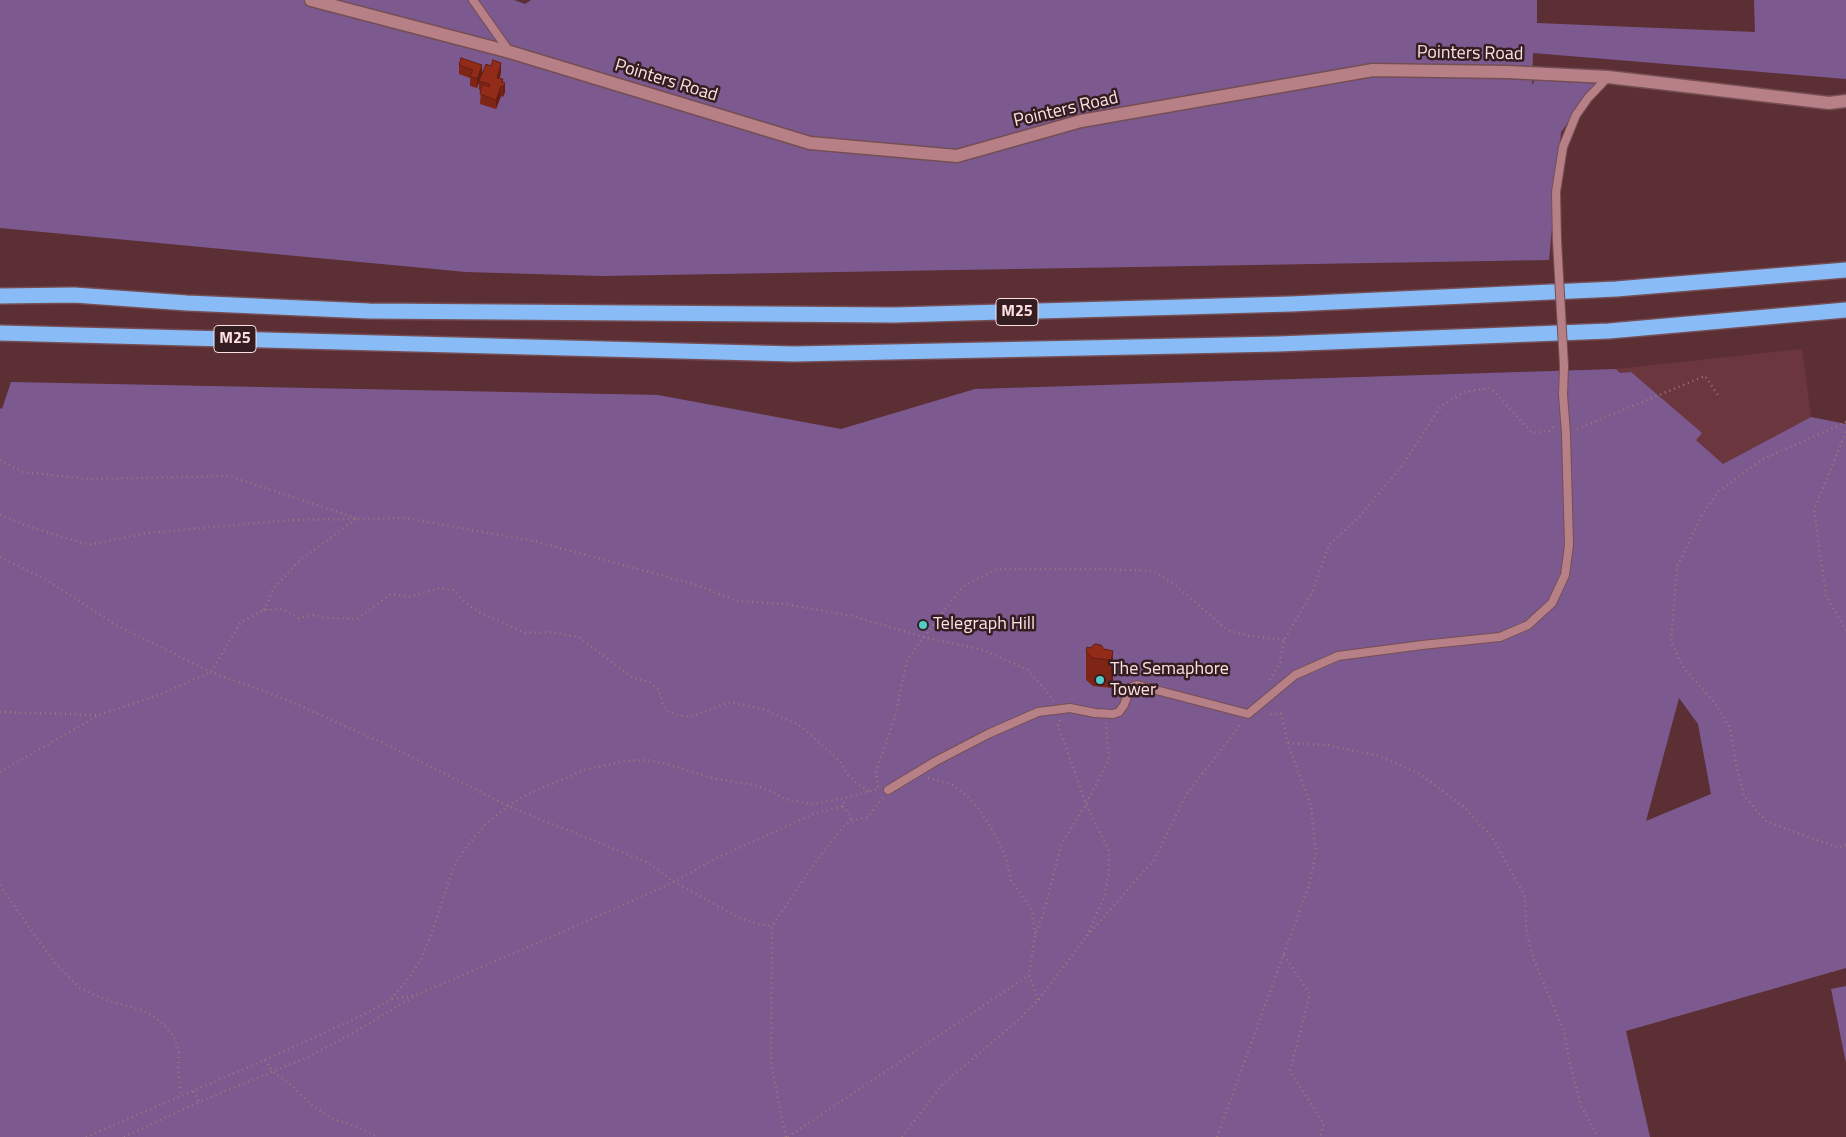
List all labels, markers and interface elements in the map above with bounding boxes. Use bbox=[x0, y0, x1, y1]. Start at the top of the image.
street label: Pointers Road bbox=[1417, 42, 1523, 66]
street label: Pointers Road bbox=[612, 55, 720, 107]
street label: Pointers Road bbox=[1012, 87, 1120, 133]
road number: M25 bbox=[996, 298, 1038, 326]
road number: M25 bbox=[214, 326, 256, 352]
place label: Telegraph Hill bbox=[933, 614, 1035, 636]
marker: Telegraph Hill bbox=[917, 619, 929, 631]
place label: The Semaphore Tower bbox=[1110, 659, 1229, 702]
marker: The Semaphore Tower bbox=[1094, 674, 1106, 686]

